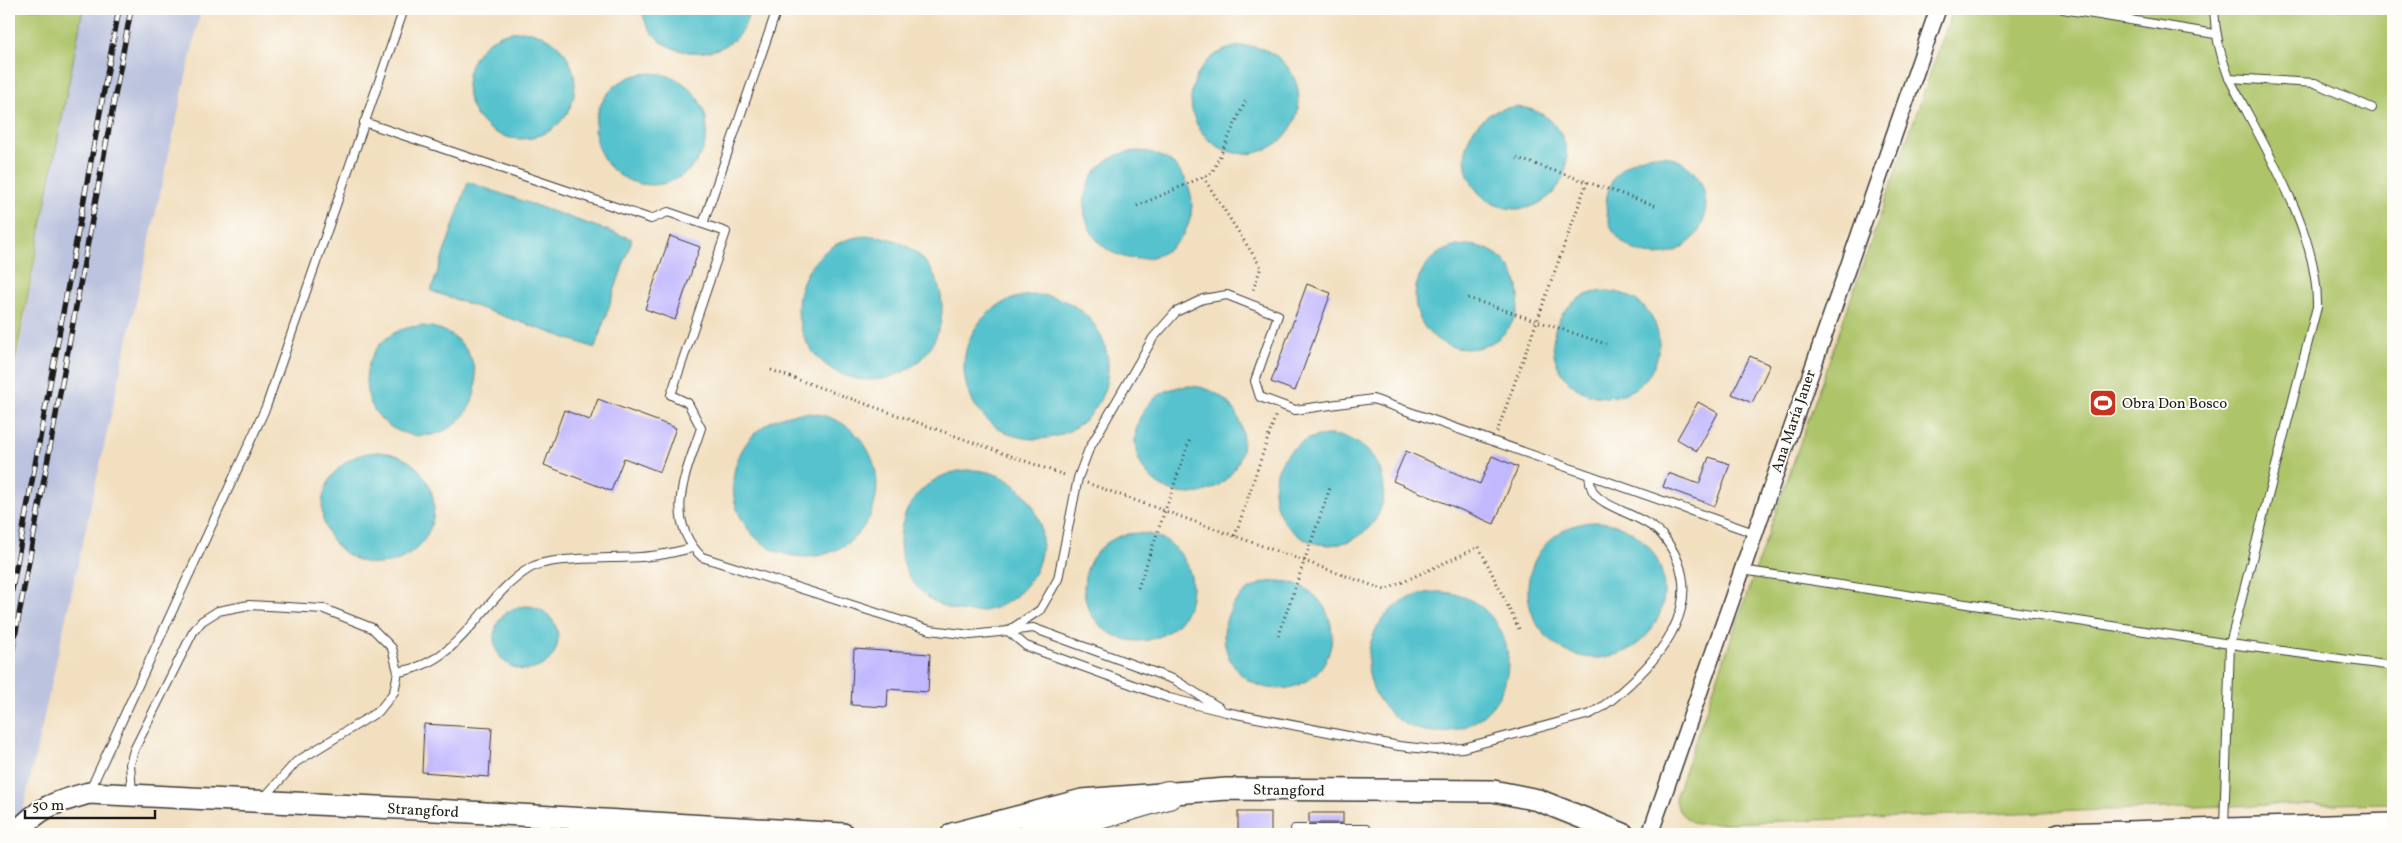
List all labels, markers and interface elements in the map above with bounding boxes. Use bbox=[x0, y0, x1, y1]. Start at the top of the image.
street label: Ana María Janer bbox=[1767, 367, 1822, 476]
sports icon: Obra Don Bosco bbox=[2088, 388, 2118, 418]
place label: Obra Don Bosco bbox=[2122, 394, 2227, 415]
street label: Strangford bbox=[1253, 780, 1325, 803]
scale bar bbox=[25, 788, 155, 820]
text: 50 m bbox=[32, 796, 64, 817]
street label: Strangford bbox=[387, 799, 459, 824]

